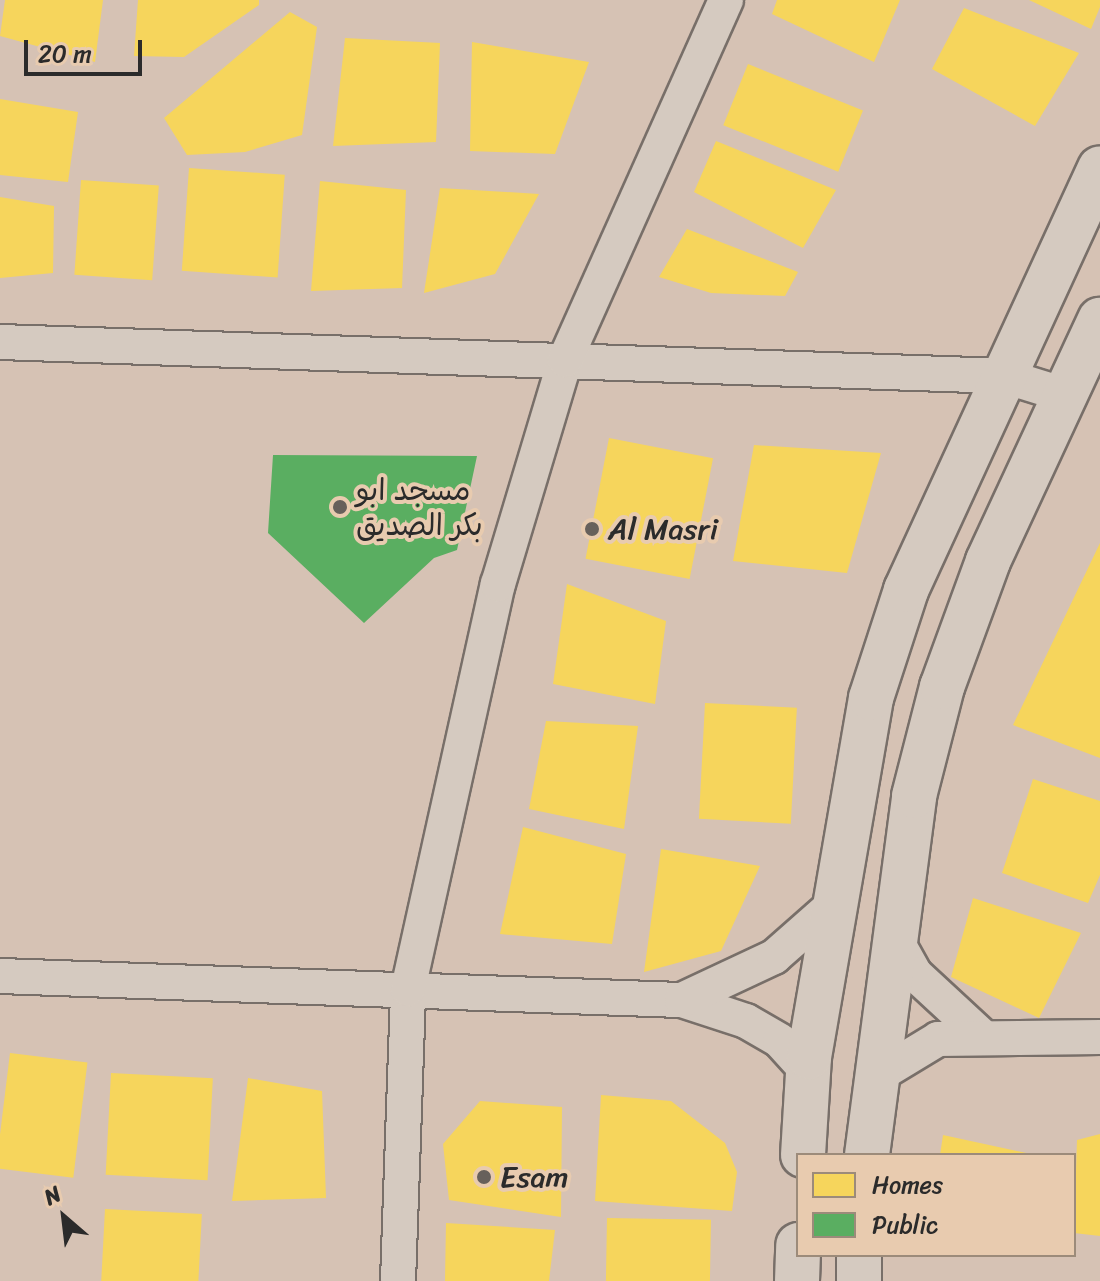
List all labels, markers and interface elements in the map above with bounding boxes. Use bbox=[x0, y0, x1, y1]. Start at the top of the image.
scale bar bbox=[28, 24, 146, 74]
text: 20 m bbox=[38, 33, 92, 75]
place label: مسجد ابو بكر الصديق bbox=[356, 472, 483, 542]
marker: مسجد ابو بكر الصديق bbox=[331, 498, 349, 516]
place label: Al Masri bbox=[608, 511, 718, 547]
marker: Al Masri bbox=[583, 520, 601, 538]
legend bbox=[796, 1153, 1076, 1257]
place label: Esam bbox=[500, 1159, 569, 1195]
text: Homes bbox=[872, 1164, 943, 1206]
marker: Esam bbox=[475, 1168, 493, 1186]
text: N bbox=[37, 1175, 68, 1216]
north arrow bbox=[24, 1177, 104, 1257]
text: Public bbox=[872, 1204, 938, 1246]

